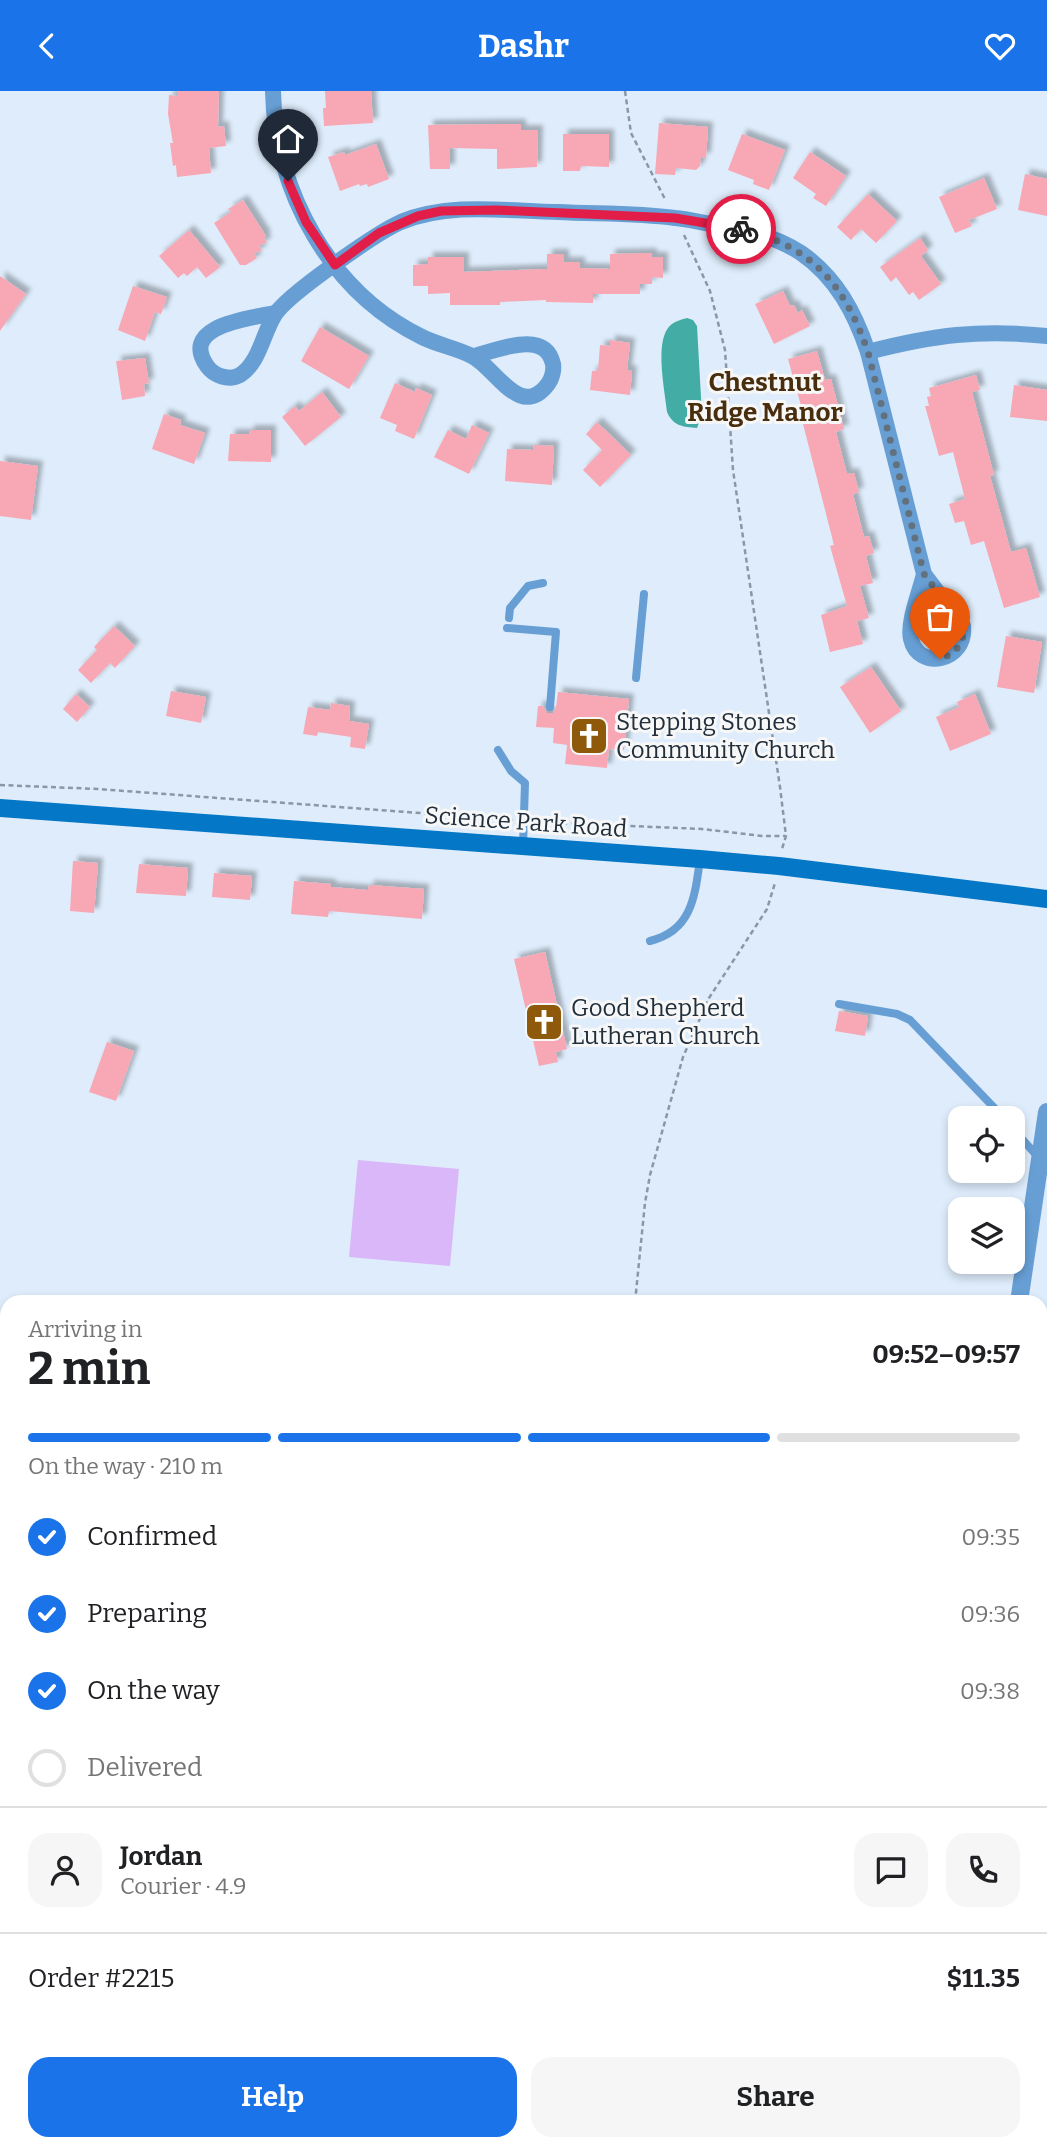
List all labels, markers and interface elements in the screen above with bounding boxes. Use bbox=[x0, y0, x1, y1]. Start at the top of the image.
icon: back bbox=[28, 27, 66, 65]
text: Dashr bbox=[478, 27, 569, 65]
icon: heart bbox=[981, 27, 1019, 65]
pin bbox=[258, 109, 318, 181]
icon: home bbox=[269, 120, 307, 158]
courier bbox=[706, 194, 776, 264]
icon: bike bbox=[722, 210, 760, 248]
district label: Chestnut Ridge Manor bbox=[687, 367, 843, 428]
pin bbox=[910, 587, 970, 659]
icon: bag bbox=[921, 598, 959, 636]
place label: Stepping Stones Community Church bbox=[616, 708, 835, 764]
church icon: Stepping Stones Community Church bbox=[568, 715, 610, 757]
street label: Science Park Road bbox=[424, 801, 628, 843]
place label: Good Shepherd Lutheran Church bbox=[571, 994, 760, 1050]
church icon: Good Shepherd Lutheran Church bbox=[523, 1001, 565, 1043]
map controls bbox=[948, 1106, 1025, 1274]
button: locate bbox=[948, 1106, 1025, 1183]
button: layers bbox=[948, 1197, 1025, 1274]
text: Arriving in bbox=[28, 1315, 142, 1343]
text: 09:52–09:57 bbox=[872, 1339, 1020, 1370]
text: 2 min bbox=[28, 1341, 150, 1396]
text: On the way · 210 m bbox=[28, 1452, 223, 1480]
icon: check bbox=[28, 1518, 66, 1556]
text: Confirmed bbox=[87, 1521, 217, 1552]
text: 09:35 bbox=[962, 1523, 1020, 1551]
icon: check bbox=[28, 1595, 66, 1633]
text: Preparing bbox=[87, 1598, 207, 1629]
text: 09:36 bbox=[960, 1600, 1020, 1628]
icon: check bbox=[28, 1672, 66, 1710]
text: On the way bbox=[87, 1675, 220, 1706]
text: 09:38 bbox=[960, 1677, 1020, 1705]
text: Delivered bbox=[87, 1752, 202, 1783]
button: person bbox=[28, 1833, 102, 1907]
button: chat bbox=[854, 1833, 928, 1907]
button: phone bbox=[946, 1833, 1020, 1907]
text: Jordan bbox=[120, 1841, 202, 1872]
text: Courier · 4.9 bbox=[120, 1872, 247, 1900]
text: Order #2215 bbox=[28, 1963, 174, 1994]
text: $11.35 bbox=[946, 1963, 1020, 1994]
button: Help bbox=[28, 2057, 517, 2137]
button: Share bbox=[531, 2057, 1020, 2137]

